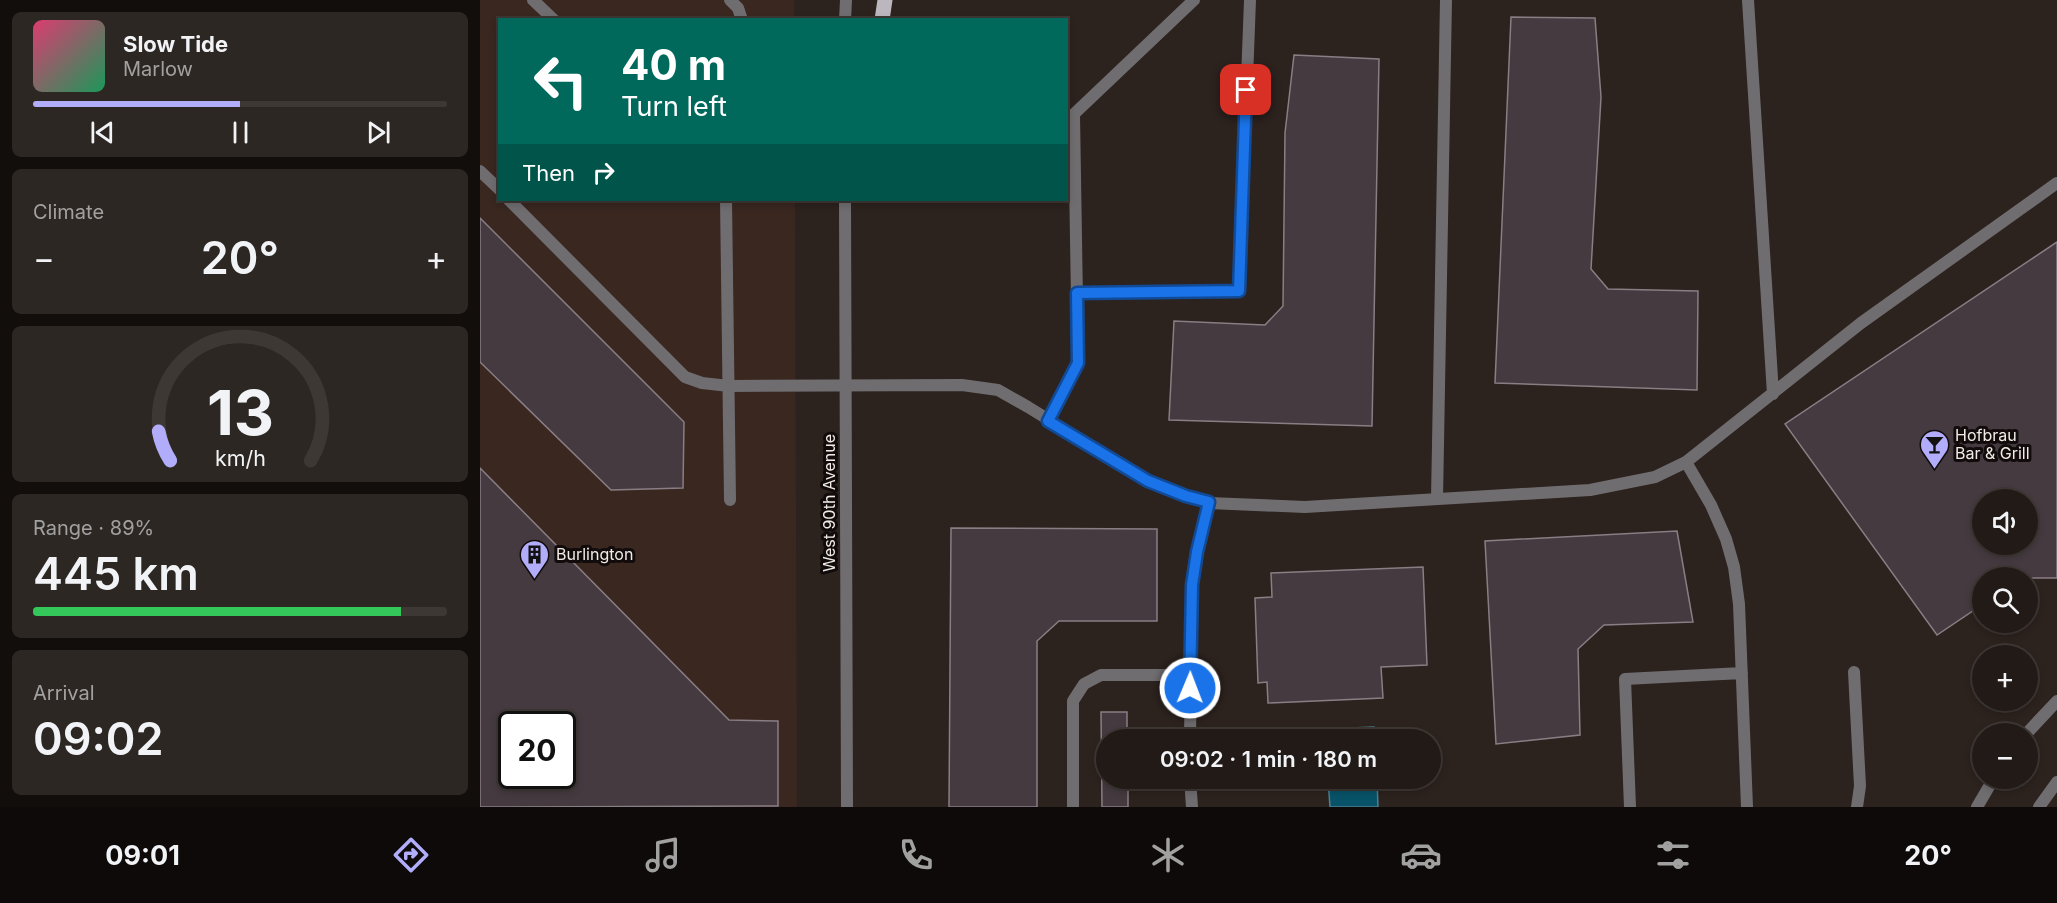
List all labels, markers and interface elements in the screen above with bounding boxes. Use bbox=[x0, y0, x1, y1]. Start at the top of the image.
text: Slow Tide bbox=[123, 31, 228, 57]
text: 40 m bbox=[621, 39, 726, 90]
icon: left bbox=[522, 42, 600, 120]
text: Marlow bbox=[123, 57, 193, 81]
pin bbox=[1220, 64, 1271, 115]
icon: arrive bbox=[1229, 73, 1262, 106]
text: Turn left bbox=[621, 90, 727, 123]
icon: previous bbox=[86, 116, 119, 149]
icon: pause bbox=[224, 116, 257, 149]
icon: next bbox=[362, 116, 395, 149]
icon: right bbox=[587, 156, 620, 189]
text: Then bbox=[522, 160, 575, 186]
text: Climate bbox=[33, 200, 104, 224]
text: 20° bbox=[201, 230, 279, 285]
text: − bbox=[33, 238, 55, 278]
text: + bbox=[425, 238, 447, 278]
text: 13 bbox=[206, 375, 274, 450]
place label: Hofbrau Bar & Grill bbox=[1955, 425, 2030, 463]
bar icon: Hofbrau Bar & Grill bbox=[1918, 428, 1950, 470]
street label: West 90th Avenue bbox=[819, 434, 839, 572]
text: km/h bbox=[215, 445, 265, 471]
map controls bbox=[1972, 489, 2038, 789]
button: sound bbox=[1972, 489, 2038, 555]
text: Range · 89% bbox=[33, 516, 154, 540]
building icon: Burlington bbox=[519, 538, 551, 580]
place label: Burlington bbox=[556, 544, 633, 564]
text: 445 km bbox=[33, 546, 199, 601]
button: search bbox=[1972, 567, 2038, 633]
button: + bbox=[1972, 645, 2038, 711]
position arrow bbox=[1158, 656, 1222, 720]
text: Arrival bbox=[33, 681, 95, 705]
text: 09:02 bbox=[33, 711, 164, 766]
speed limit sign: 20 bbox=[498, 711, 576, 789]
button: − bbox=[1972, 723, 2038, 789]
text: 09:02 · 1 min · 180 m bbox=[1160, 746, 1377, 772]
icon: directions bbox=[390, 834, 432, 876]
icon: music bbox=[642, 834, 684, 876]
icon: phone bbox=[895, 834, 937, 876]
icon: climate bbox=[1147, 834, 1189, 876]
icon: car bbox=[1400, 834, 1442, 876]
icon: filters bbox=[1652, 834, 1694, 876]
text: 09:01 bbox=[105, 839, 180, 872]
text: 20° bbox=[1904, 839, 1952, 872]

